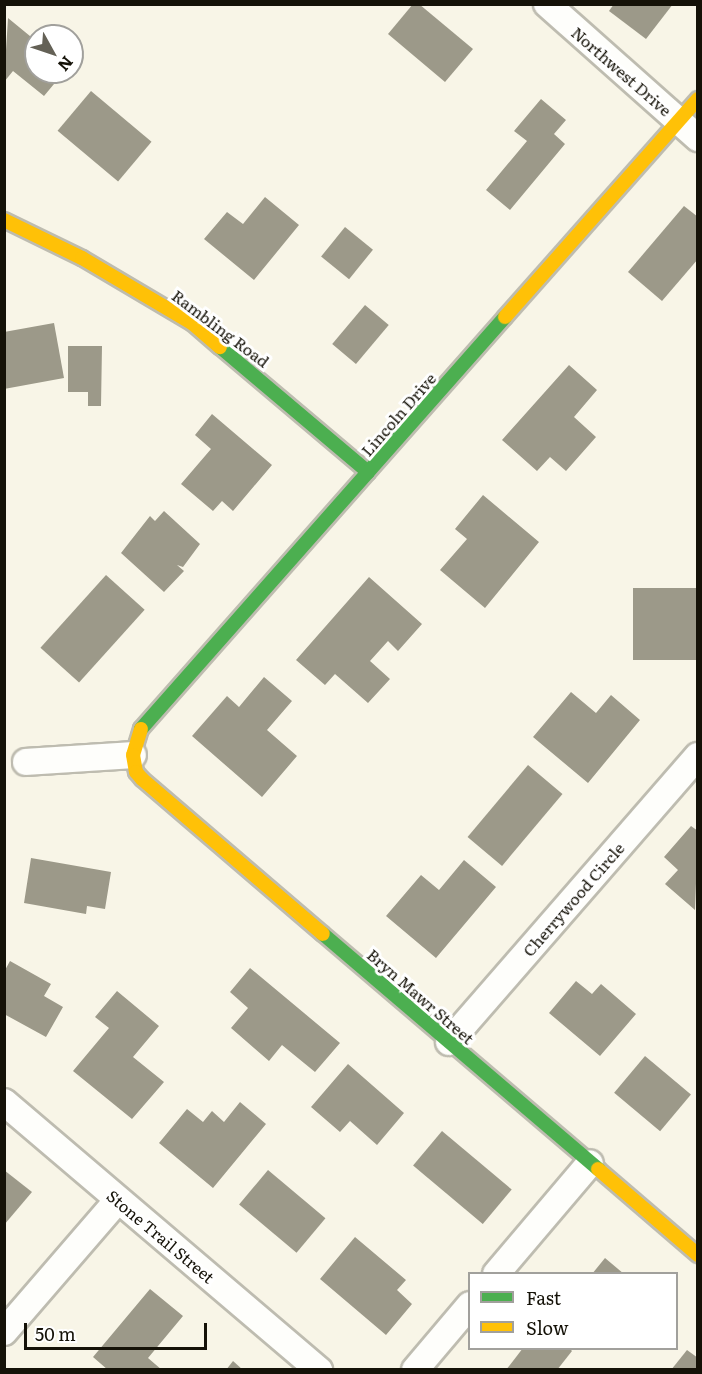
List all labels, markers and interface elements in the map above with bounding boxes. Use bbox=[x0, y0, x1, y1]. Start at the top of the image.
street label: Northwest Drive bbox=[568, 22, 676, 120]
north arrow bbox=[24, 24, 84, 84]
text: N bbox=[53, 51, 80, 77]
street label: Rambling Road bbox=[169, 285, 273, 371]
street label: Lincoln Drive bbox=[357, 368, 439, 460]
street label: Cherrywood Circle bbox=[518, 838, 628, 960]
street label: Bryn Mawr Street bbox=[364, 944, 478, 1048]
street label: Stone Trail Street bbox=[103, 1185, 219, 1287]
legend bbox=[468, 1272, 678, 1350]
text: Fast bbox=[526, 1284, 561, 1311]
scale bar bbox=[27, 1311, 210, 1349]
text: Slow bbox=[526, 1314, 568, 1341]
text: 50 m bbox=[35, 1320, 76, 1347]

